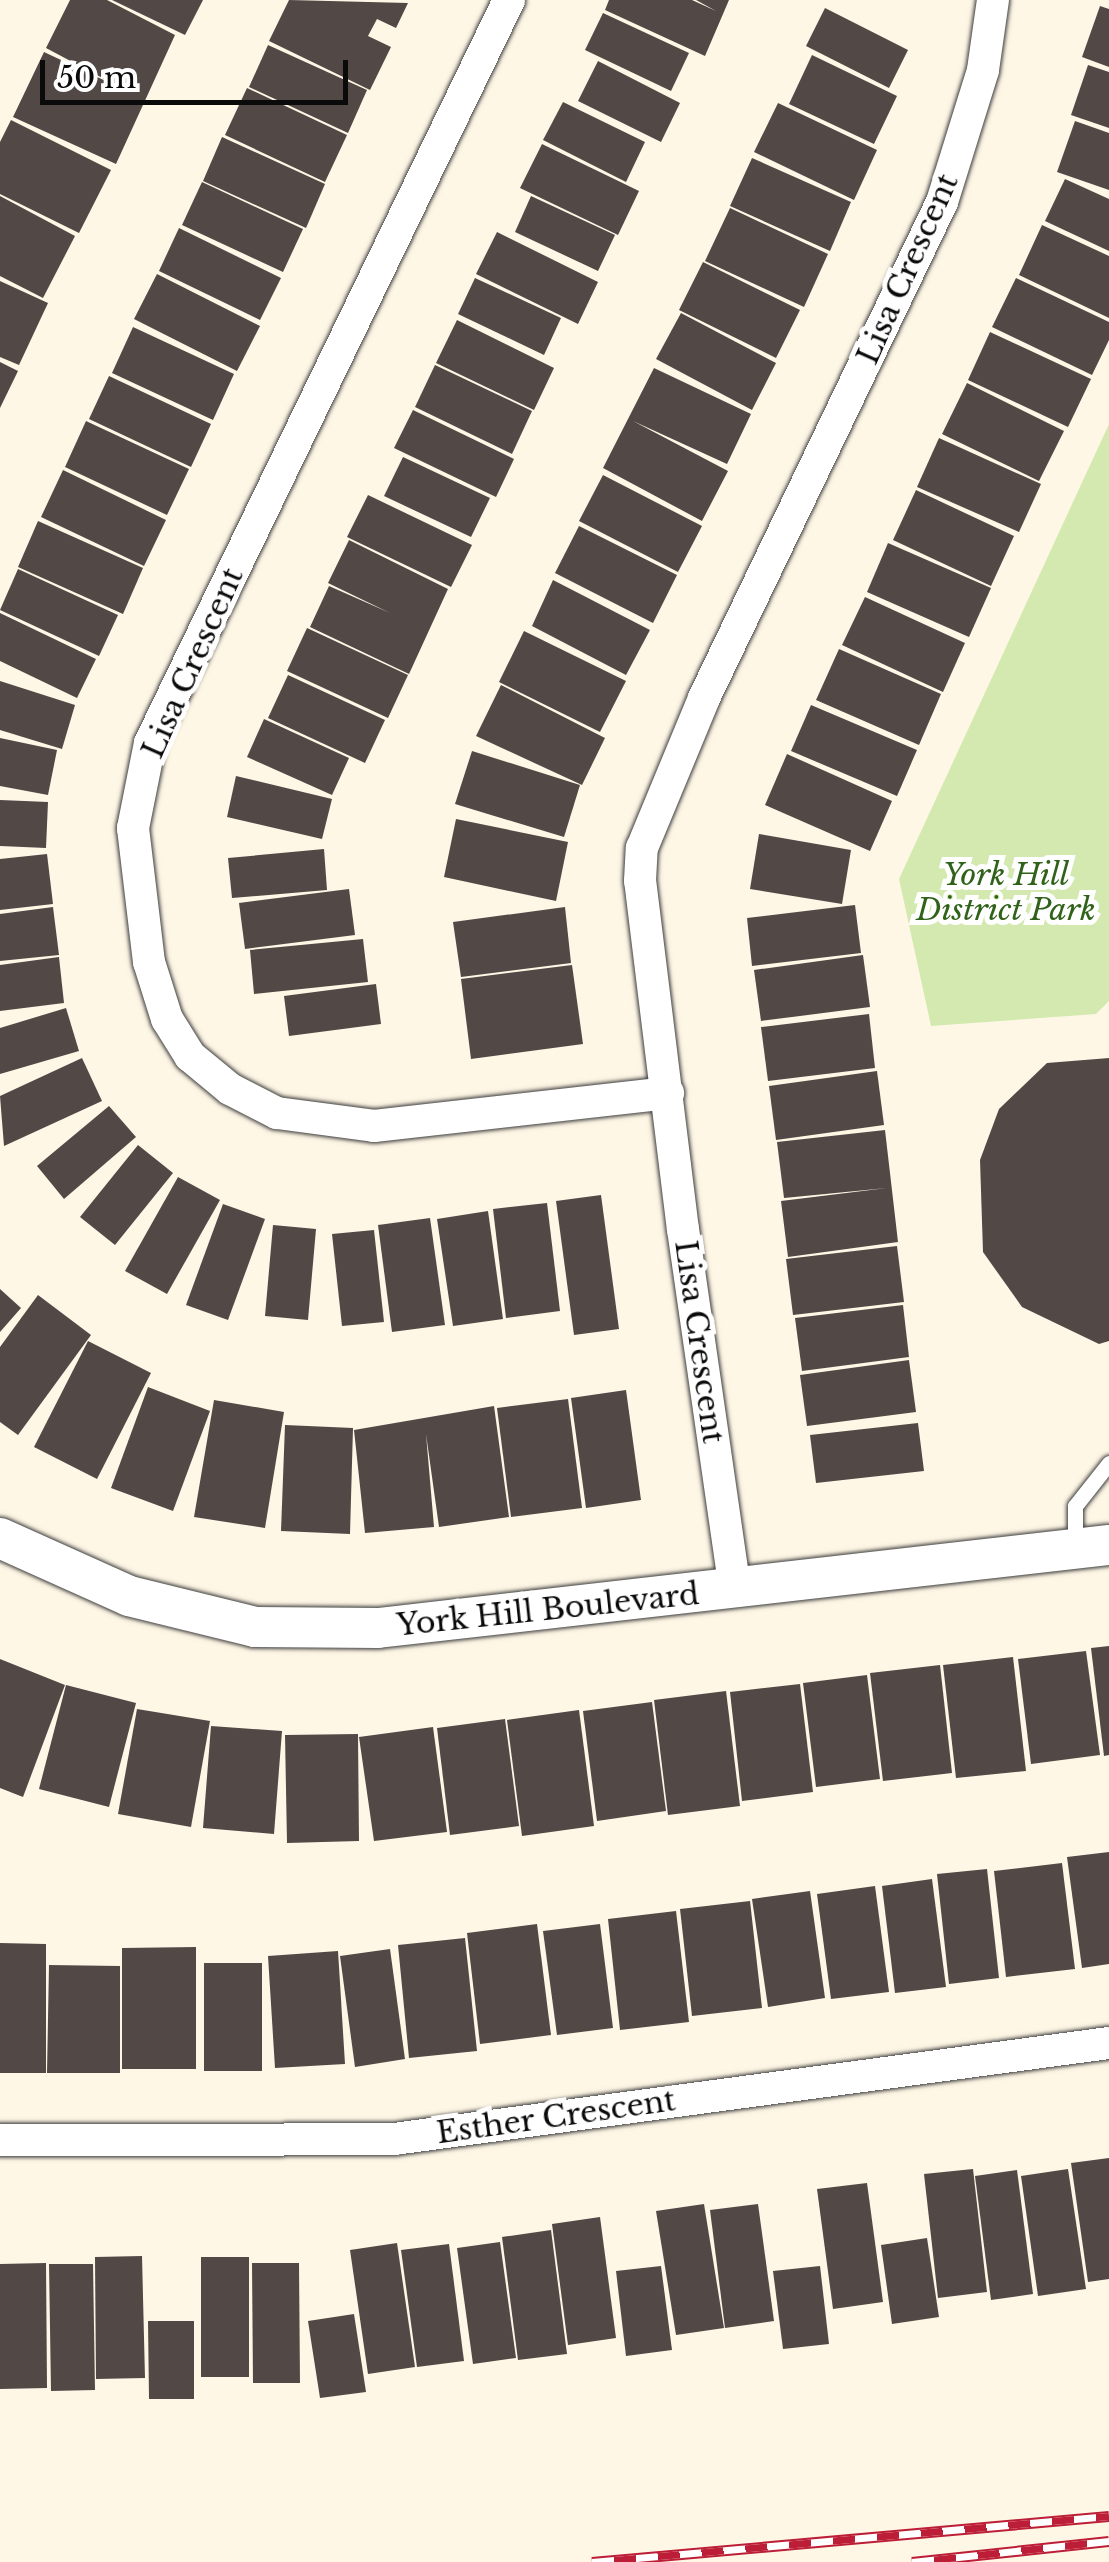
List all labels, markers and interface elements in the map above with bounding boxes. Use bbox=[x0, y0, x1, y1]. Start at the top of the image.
scale bar bbox=[45, 40, 352, 102]
text: 50 m bbox=[57, 59, 136, 96]
street label: Lisa Crescent bbox=[850, 168, 966, 370]
street label: Lisa Crescent bbox=[135, 562, 251, 764]
park label: York Hill District Park bbox=[916, 857, 1096, 928]
street label: Lisa Crescent bbox=[667, 1238, 731, 1446]
street label: York Hill Boulevard bbox=[395, 1576, 701, 1644]
street label: Esther Crescent bbox=[434, 2082, 678, 2152]

